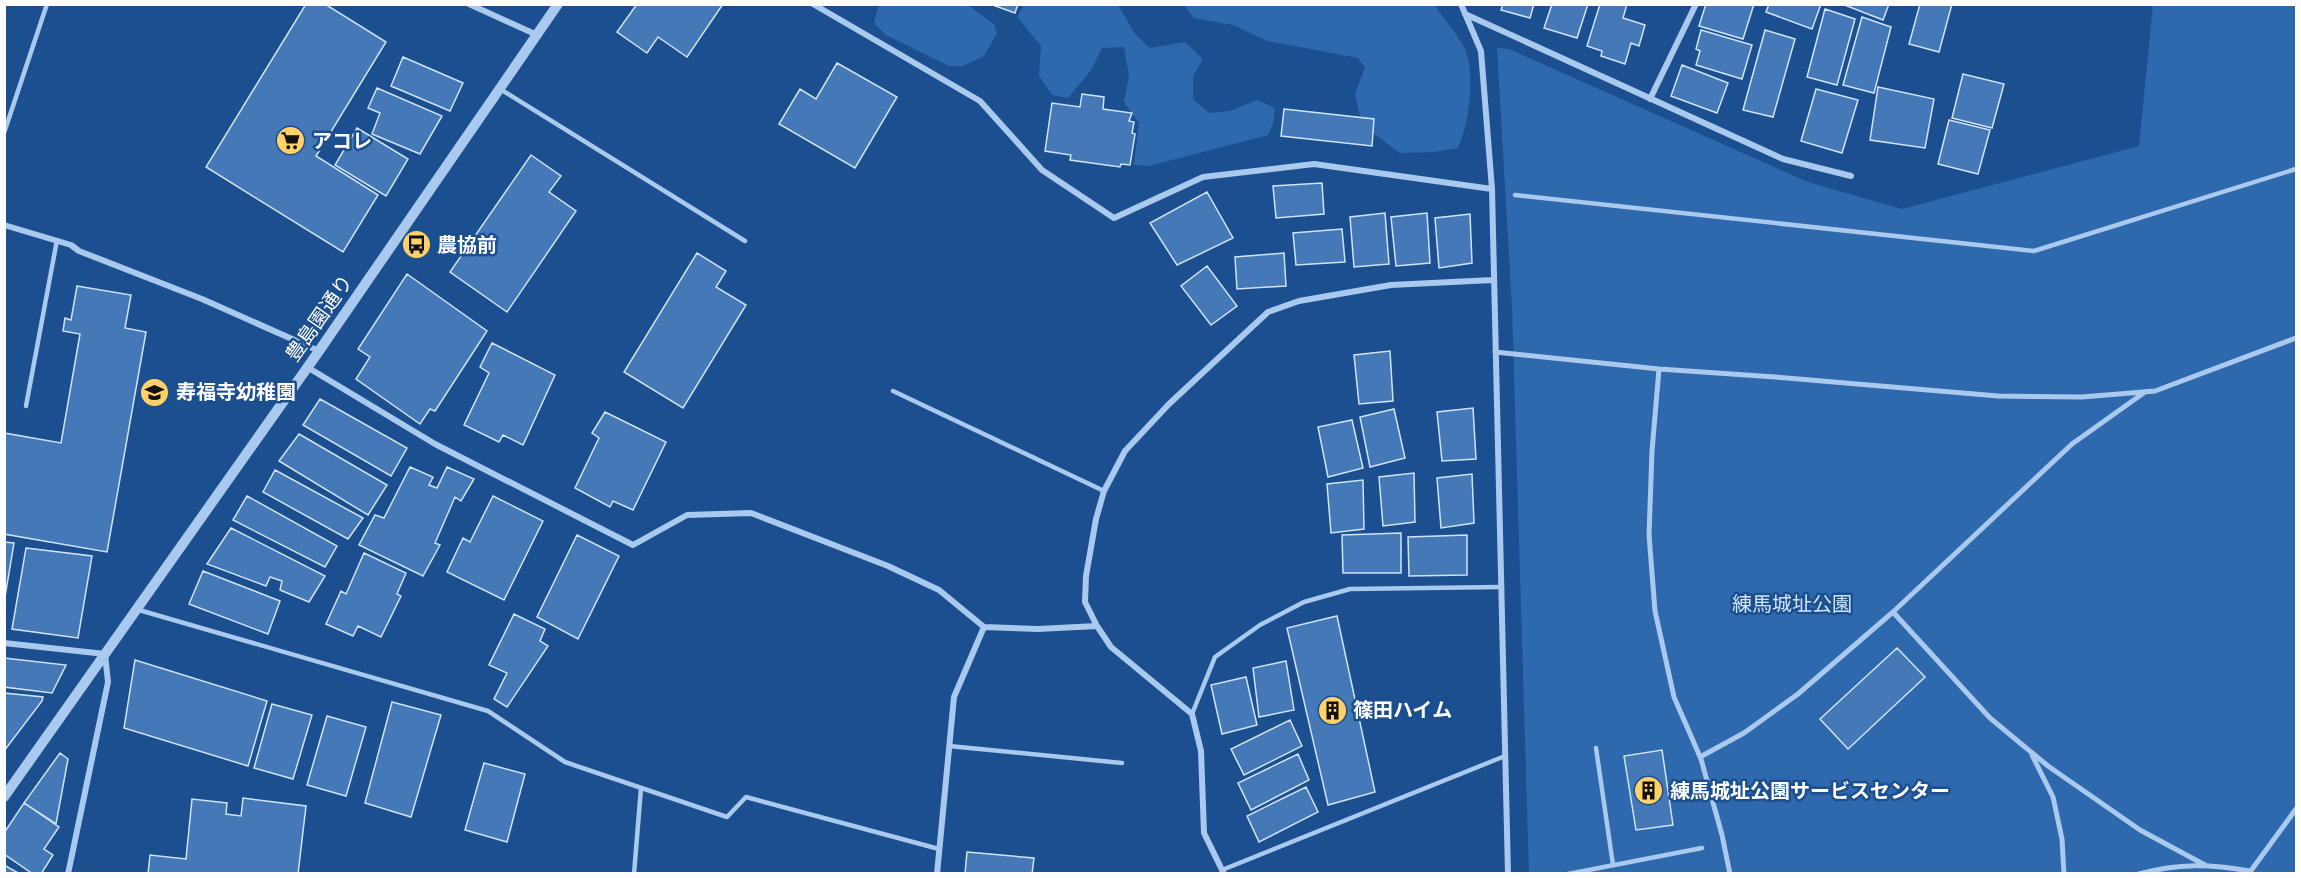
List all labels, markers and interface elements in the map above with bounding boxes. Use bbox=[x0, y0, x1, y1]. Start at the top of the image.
supermarket icon: アコレ bbox=[275, 125, 307, 157]
place label: アコレ bbox=[312, 127, 372, 155]
bus stop icon: 農協前 bbox=[400, 229, 432, 261]
place label: 農協前 bbox=[437, 231, 497, 259]
street label: 豊島園通り bbox=[279, 269, 359, 367]
school or university icon: 寿福寺幼稚園 bbox=[139, 376, 171, 408]
place label: 寿福寺幼稚園 bbox=[176, 378, 296, 406]
park label: 練馬城址公園 bbox=[1732, 590, 1852, 618]
building icon: 篠田ハイム bbox=[1316, 694, 1348, 726]
place label: 篠田ハイム bbox=[1353, 696, 1452, 724]
building icon: 練馬城址公園サービスセンター bbox=[1633, 775, 1665, 807]
place label: 練馬城址公園サービスセンター bbox=[1670, 777, 1950, 805]

